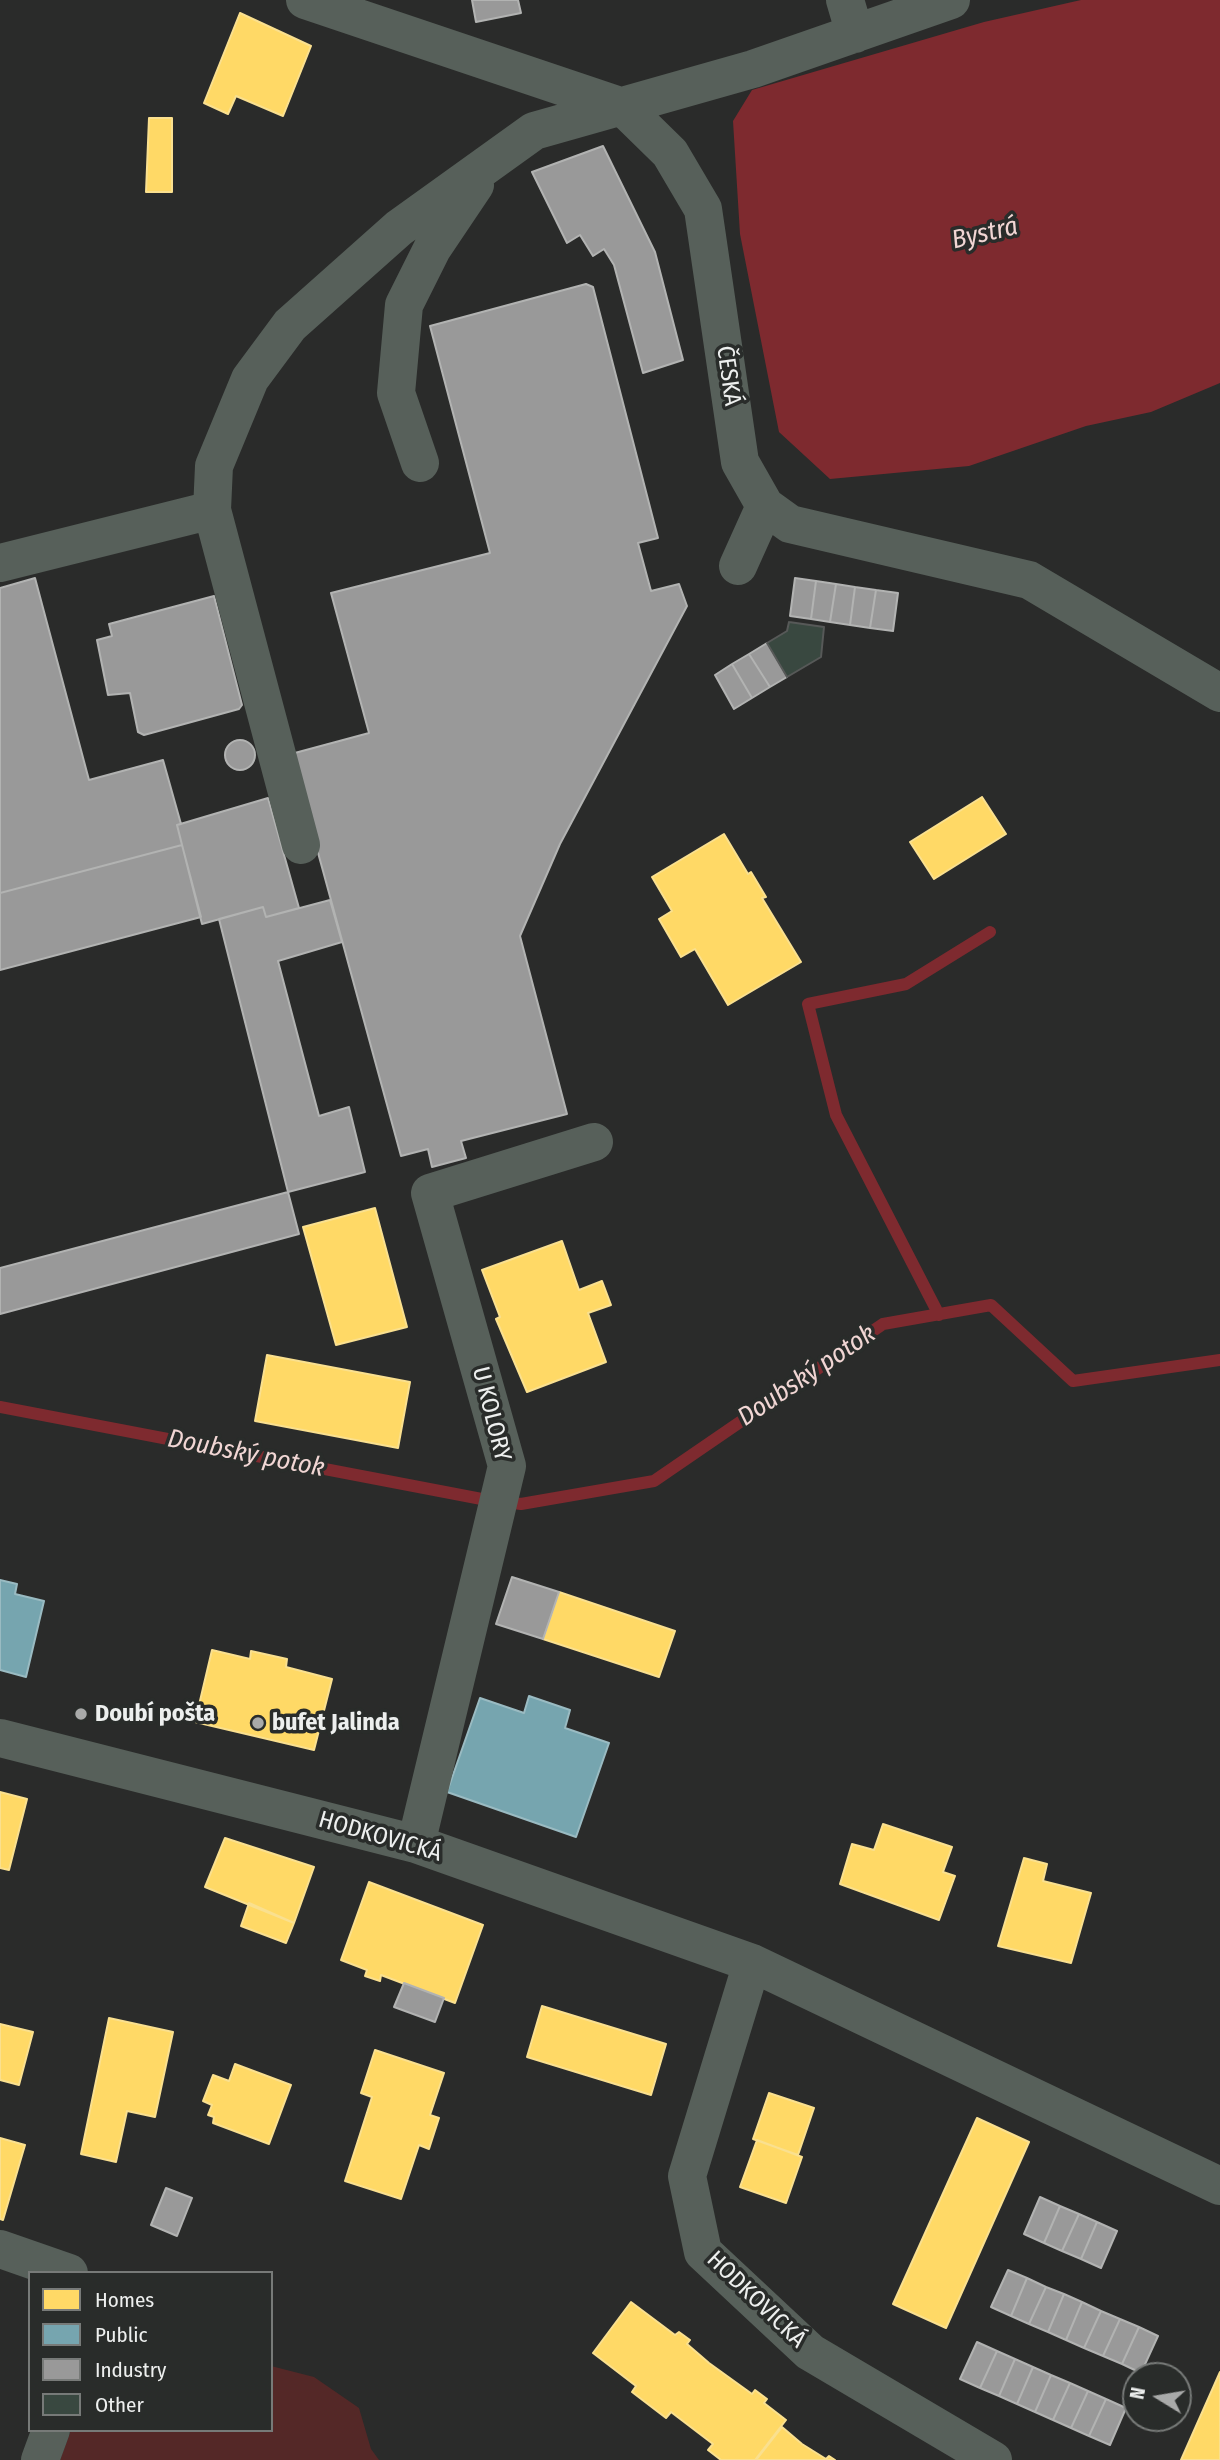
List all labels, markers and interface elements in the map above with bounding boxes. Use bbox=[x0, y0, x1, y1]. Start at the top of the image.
water label: Bystrá bbox=[949, 211, 1021, 257]
street label: ČESKÁ bbox=[710, 344, 746, 408]
water label: Doubský potok bbox=[732, 1319, 882, 1433]
street label: U KOLORY bbox=[465, 1364, 517, 1464]
water label: Doubský potok bbox=[165, 1423, 327, 1485]
place label: Doubí pošta bbox=[95, 1700, 215, 1728]
marker: Doubí pošta bbox=[73, 1706, 89, 1722]
place label: bufet Jalinda bbox=[272, 1709, 400, 1737]
marker: bufet Jalinda bbox=[250, 1715, 266, 1731]
street label: HODKOVICKÁ bbox=[315, 1806, 445, 1868]
street label: HODKOVICKÁ bbox=[700, 2246, 812, 2354]
legend bbox=[28, 2271, 273, 2432]
text: Homes bbox=[95, 2287, 154, 2313]
text: Public bbox=[95, 2322, 147, 2348]
text: Industry bbox=[95, 2357, 166, 2383]
north arrow bbox=[1122, 2362, 1192, 2432]
text: N bbox=[1125, 2386, 1150, 2401]
text: Other bbox=[95, 2392, 144, 2418]

